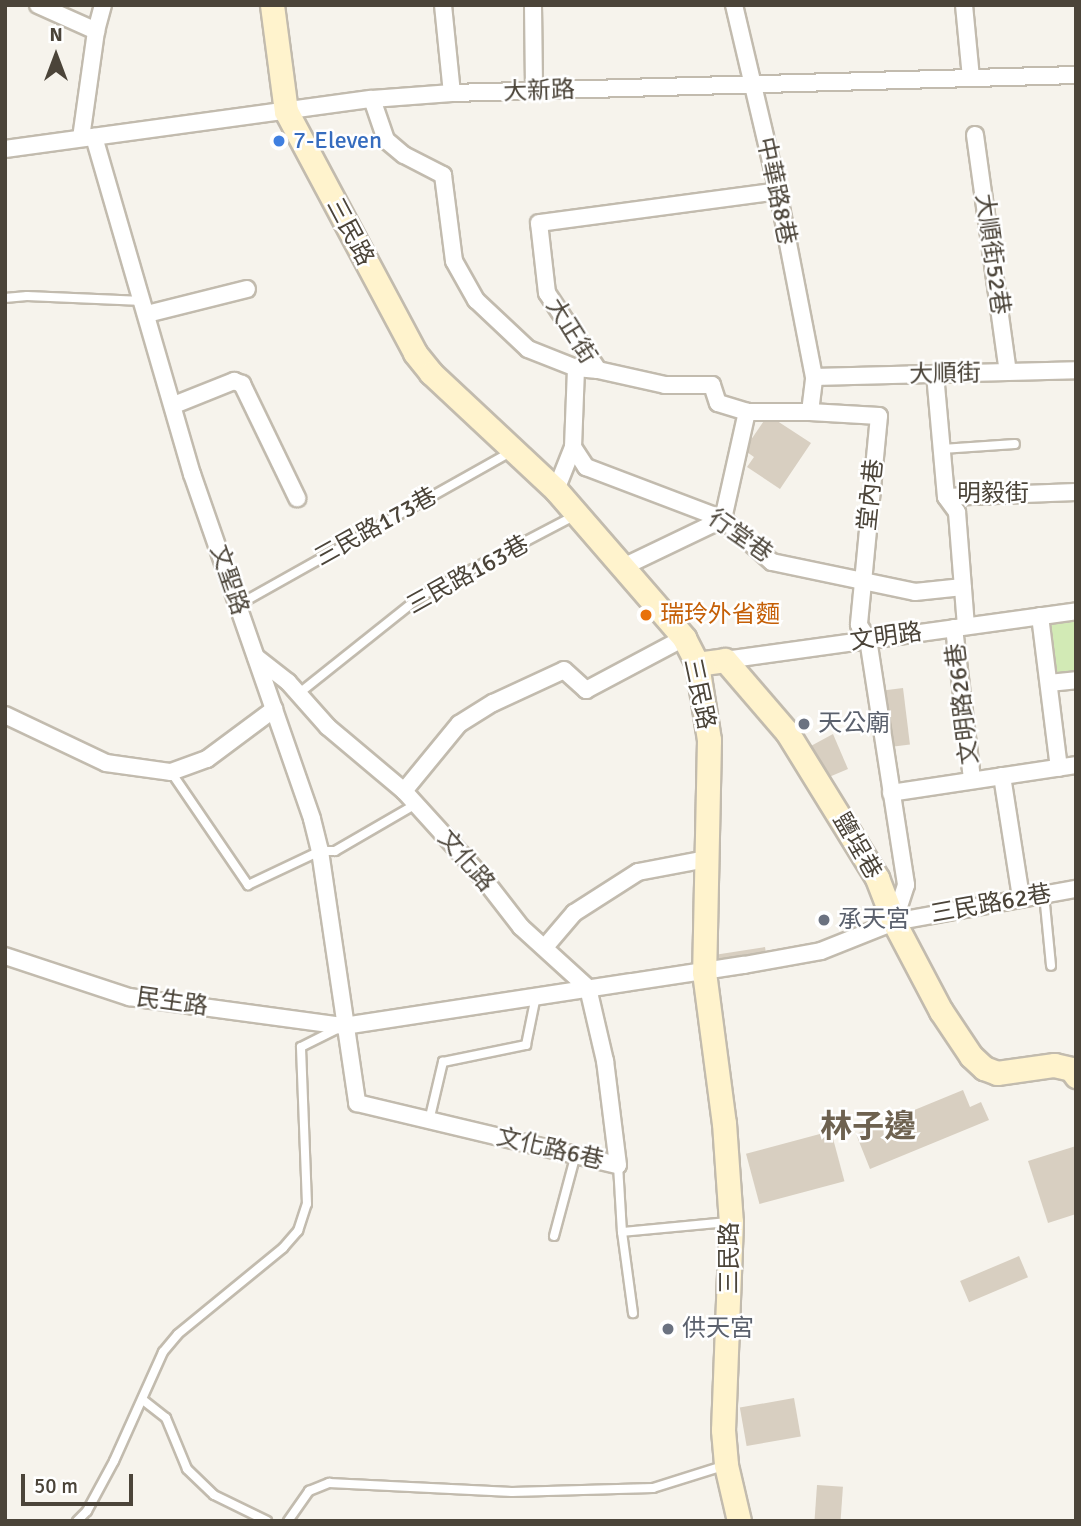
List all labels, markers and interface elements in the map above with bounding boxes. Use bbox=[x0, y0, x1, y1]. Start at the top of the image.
north arrow bbox=[21, 21, 91, 91]
text: N bbox=[49, 23, 63, 47]
street label: 大新路 bbox=[503, 75, 575, 107]
place label: 7-Eleven bbox=[293, 127, 382, 155]
marker: 7-Eleven bbox=[271, 133, 287, 149]
street label: 中華路8巷 bbox=[751, 135, 801, 247]
street label: 大順街52巷 bbox=[969, 192, 1015, 316]
street label: 三民路 bbox=[320, 193, 380, 271]
street label: 大正街 bbox=[540, 293, 602, 369]
street label: 大順街 bbox=[909, 359, 981, 389]
street label: 堂內巷 bbox=[853, 458, 889, 532]
street label: 明毅街 bbox=[957, 480, 1029, 508]
street label: 三民路173巷 bbox=[310, 482, 442, 572]
street label: 行堂巷 bbox=[702, 504, 778, 568]
street label: 三民路163巷 bbox=[402, 530, 534, 620]
street label: 文聖路 bbox=[204, 541, 254, 619]
place label: 瑞玲外省麵 bbox=[660, 601, 780, 629]
marker: 瑞玲外省麵 bbox=[638, 607, 654, 623]
street label: 文明路 bbox=[848, 618, 924, 656]
street label: 文明路26巷 bbox=[941, 642, 985, 766]
street label: 三民路 bbox=[677, 656, 721, 732]
place label: 天公廟 bbox=[818, 710, 890, 738]
marker: 天公廟 bbox=[796, 716, 812, 732]
street label: 鹽埕巷 bbox=[827, 808, 887, 884]
street label: 文化路 bbox=[432, 824, 500, 898]
street label: 三民路62巷 bbox=[928, 879, 1054, 929]
place label: 承天宮 bbox=[838, 906, 910, 934]
marker: 承天宮 bbox=[816, 912, 832, 928]
street label: 民生路 bbox=[134, 983, 210, 1021]
district label: 林子邊 bbox=[820, 1108, 916, 1146]
street label: 文化路6巷 bbox=[494, 1123, 606, 1175]
street label: 三民路 bbox=[716, 1222, 744, 1294]
place label: 供天宮 bbox=[682, 1315, 754, 1343]
marker: 供天宮 bbox=[660, 1321, 676, 1337]
scale bar bbox=[24, 1460, 136, 1504]
text: 50 m bbox=[34, 1473, 78, 1499]

